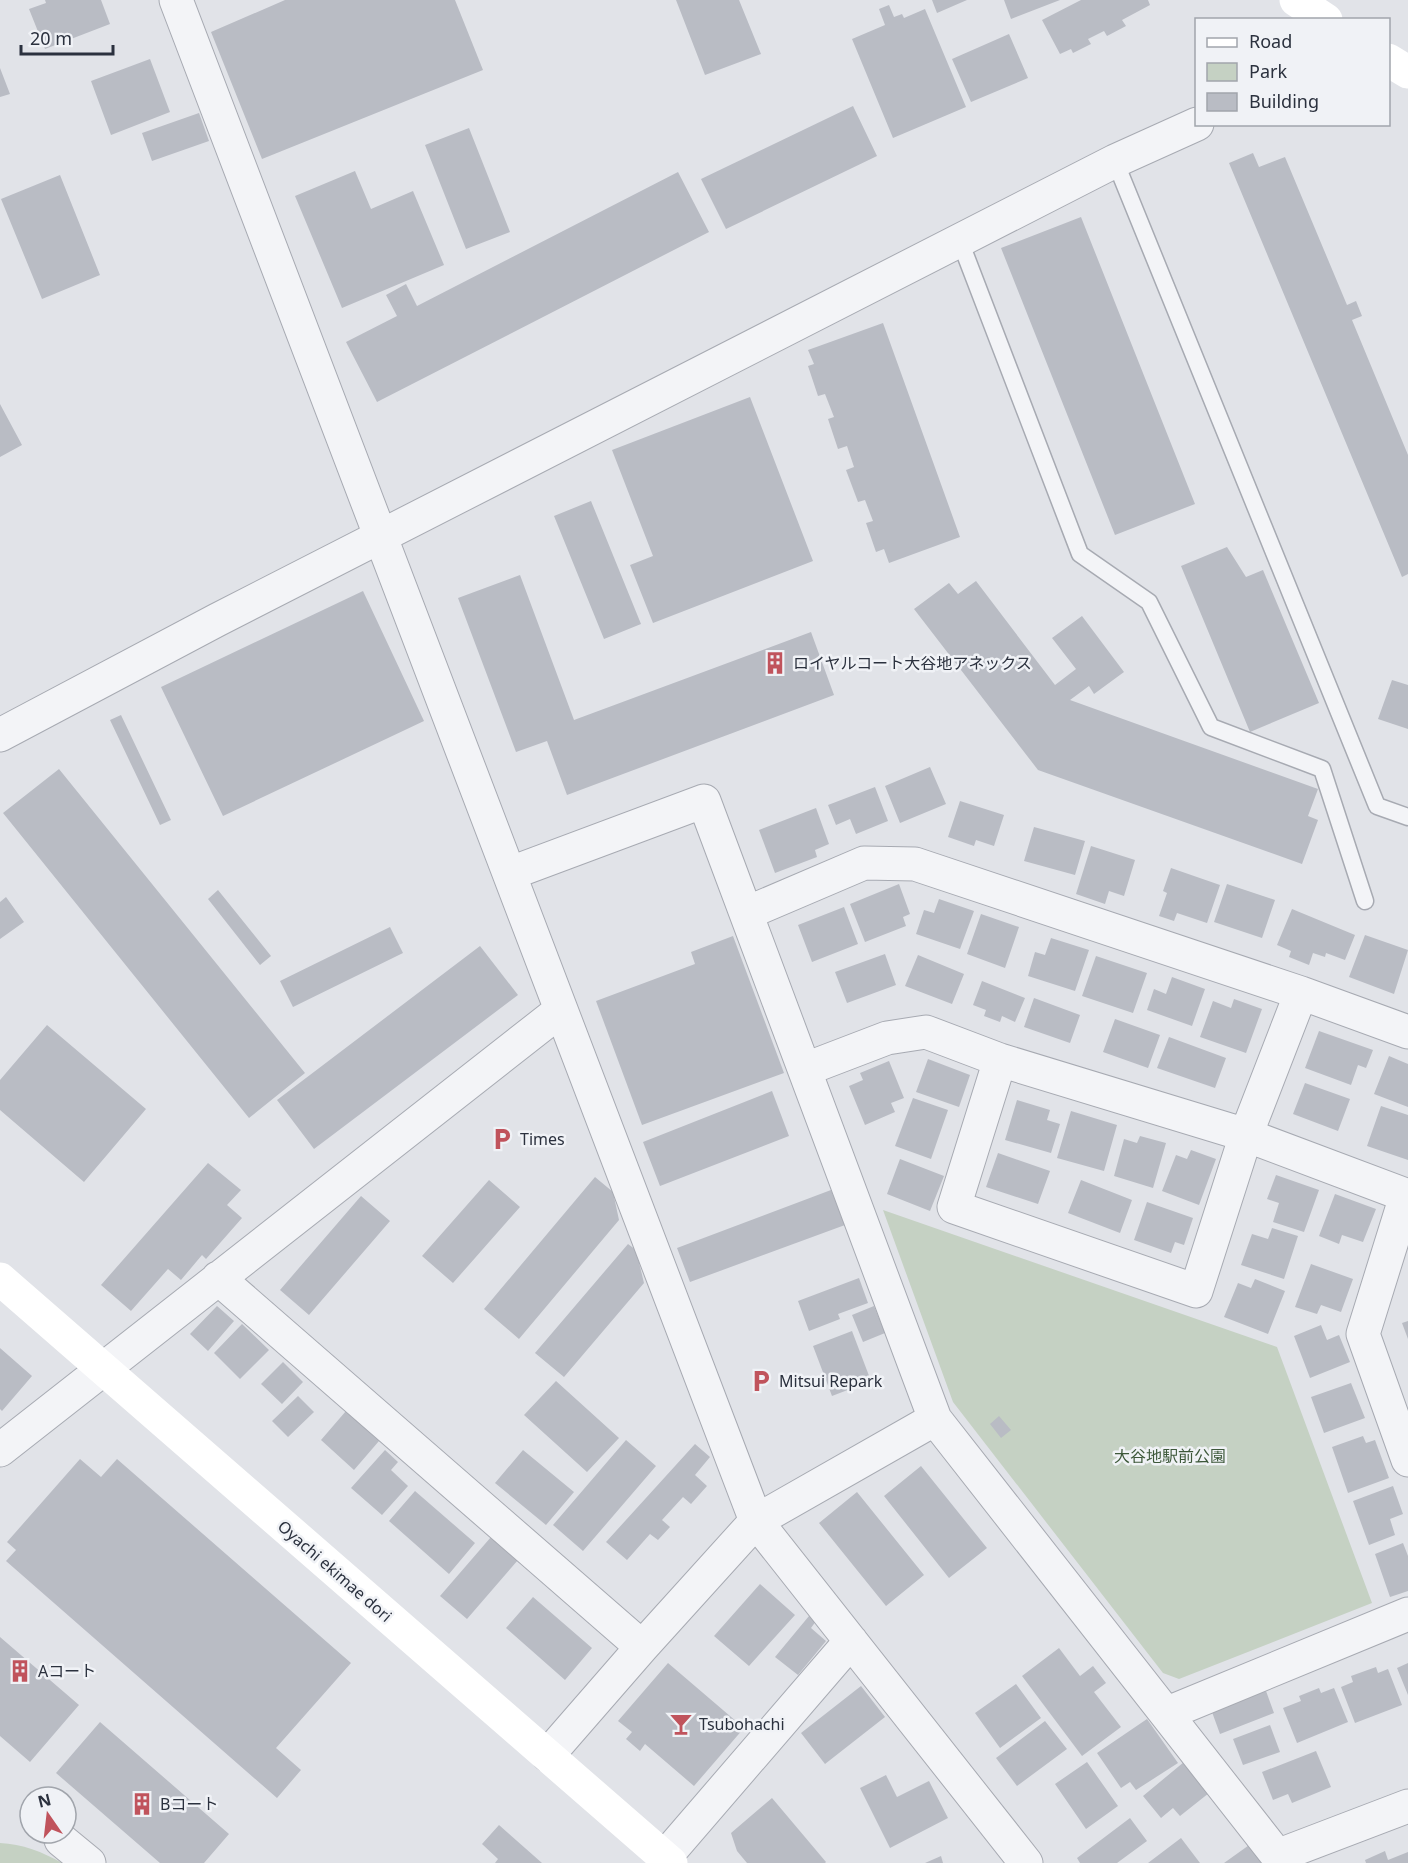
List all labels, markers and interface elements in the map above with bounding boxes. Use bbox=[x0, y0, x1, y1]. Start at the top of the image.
scale bar bbox=[21, 18, 112, 56]
legend bbox=[1195, 18, 1390, 126]
text: 20 m bbox=[30, 26, 72, 50]
text: Road bbox=[1249, 29, 1292, 53]
text: Park bbox=[1249, 59, 1287, 83]
text: Building bbox=[1249, 89, 1319, 113]
building icon: ロイヤルコート大谷地アネックス bbox=[762, 650, 788, 676]
place label: ロイヤルコート大谷地アネックス bbox=[793, 652, 1032, 674]
parking icon: Times bbox=[489, 1126, 515, 1152]
place label: Times bbox=[520, 1128, 565, 1150]
parking icon: Mitsui Repark bbox=[748, 1368, 774, 1394]
place label: Mitsui Repark bbox=[779, 1370, 883, 1392]
park label: 大谷地駅前公園 bbox=[1114, 1445, 1226, 1467]
street label: Oyachi ekimae dori bbox=[273, 1515, 397, 1627]
building icon: Aコート bbox=[7, 1658, 33, 1684]
place label: Aコート bbox=[38, 1660, 96, 1682]
bar icon: Tsubohachi bbox=[668, 1711, 694, 1737]
place label: Tsubohachi bbox=[699, 1713, 785, 1735]
north arrow bbox=[18, 1785, 78, 1845]
text: N bbox=[35, 1788, 53, 1813]
building icon: Bコート bbox=[129, 1791, 155, 1817]
place label: Bコート bbox=[160, 1793, 218, 1815]

